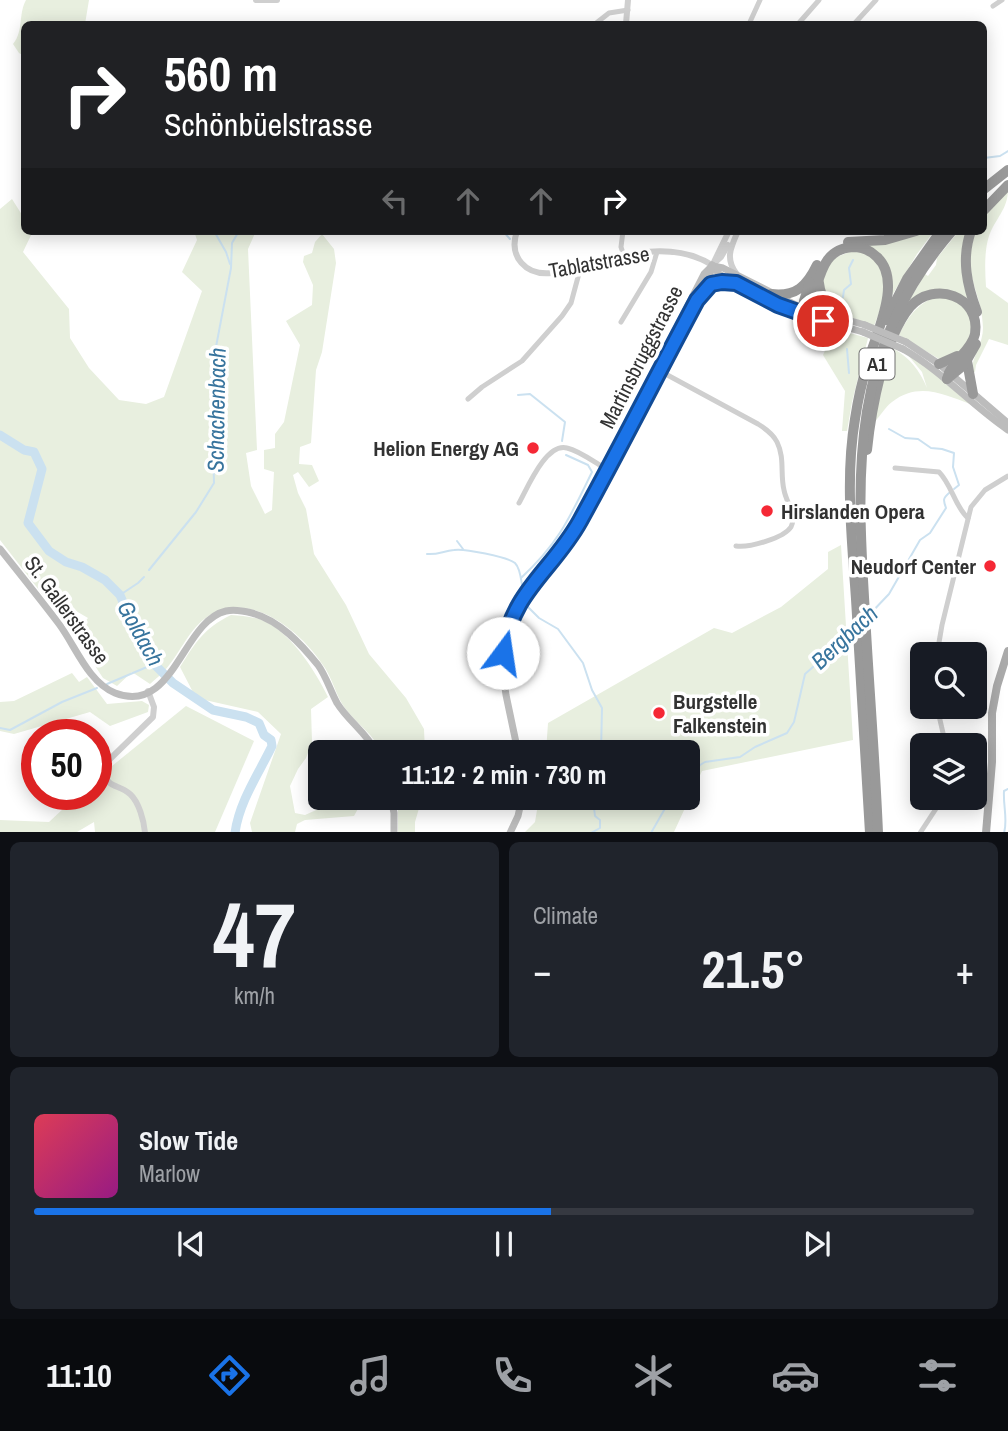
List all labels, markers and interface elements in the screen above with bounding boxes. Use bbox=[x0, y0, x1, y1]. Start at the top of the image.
text: 560 m bbox=[164, 40, 278, 106]
icon: right bbox=[49, 49, 140, 140]
text: Schönbüelstrasse bbox=[164, 103, 373, 146]
icon: left bbox=[376, 182, 414, 220]
icon: ahead bbox=[449, 182, 487, 220]
icon: ahead bbox=[522, 182, 560, 220]
icon: right bbox=[595, 182, 633, 220]
street label: Tablatstrasse bbox=[546, 239, 652, 285]
street label: Martinsbruggstrasse bbox=[592, 280, 690, 434]
pin bbox=[793, 291, 853, 351]
icon: arrive bbox=[804, 302, 842, 340]
water label: Schachenbach bbox=[199, 347, 233, 473]
road number: A1 bbox=[860, 348, 894, 380]
place label: Helion Energy AG bbox=[373, 434, 519, 463]
marker: Helion Energy AG bbox=[525, 440, 541, 456]
place label: Hirslanden Opera bbox=[781, 497, 925, 526]
marker: Hirslanden Opera bbox=[759, 503, 775, 519]
street label: St. Gallerstrasse bbox=[18, 550, 116, 670]
place label: Neudorf Center bbox=[851, 552, 976, 581]
marker: Neudorf Center bbox=[982, 558, 998, 574]
water label: Goldach bbox=[110, 595, 172, 671]
water label: Bergbach bbox=[804, 598, 884, 676]
position arrow bbox=[466, 616, 540, 690]
map controls bbox=[910, 642, 987, 810]
button: search bbox=[910, 642, 987, 719]
place label: Burgstelle Falkenstein bbox=[673, 687, 767, 740]
marker: Burgstelle Falkenstein bbox=[651, 705, 667, 721]
speed limit sign: 50 bbox=[21, 719, 112, 810]
button: layers bbox=[910, 733, 987, 810]
text: 11:12 · 2 min · 730 m bbox=[401, 757, 607, 792]
text: 47 bbox=[213, 873, 296, 995]
text: Climate bbox=[533, 900, 598, 931]
text: 21.5° bbox=[702, 934, 805, 1004]
text: − bbox=[533, 945, 551, 996]
text: + bbox=[956, 945, 974, 996]
text: km/h bbox=[234, 980, 275, 1011]
text: Slow Tide bbox=[139, 1123, 238, 1158]
text: Marlow bbox=[139, 1158, 200, 1189]
icon: previous bbox=[172, 1225, 210, 1263]
icon: pause bbox=[485, 1225, 523, 1263]
icon: next bbox=[798, 1225, 836, 1263]
icon: directions bbox=[205, 1351, 254, 1400]
icon: music bbox=[346, 1351, 395, 1400]
icon: phone bbox=[488, 1351, 537, 1400]
icon: climate bbox=[629, 1351, 678, 1400]
icon: car bbox=[771, 1351, 820, 1400]
icon: filters bbox=[913, 1351, 962, 1400]
text: 11:10 bbox=[46, 1354, 112, 1397]

